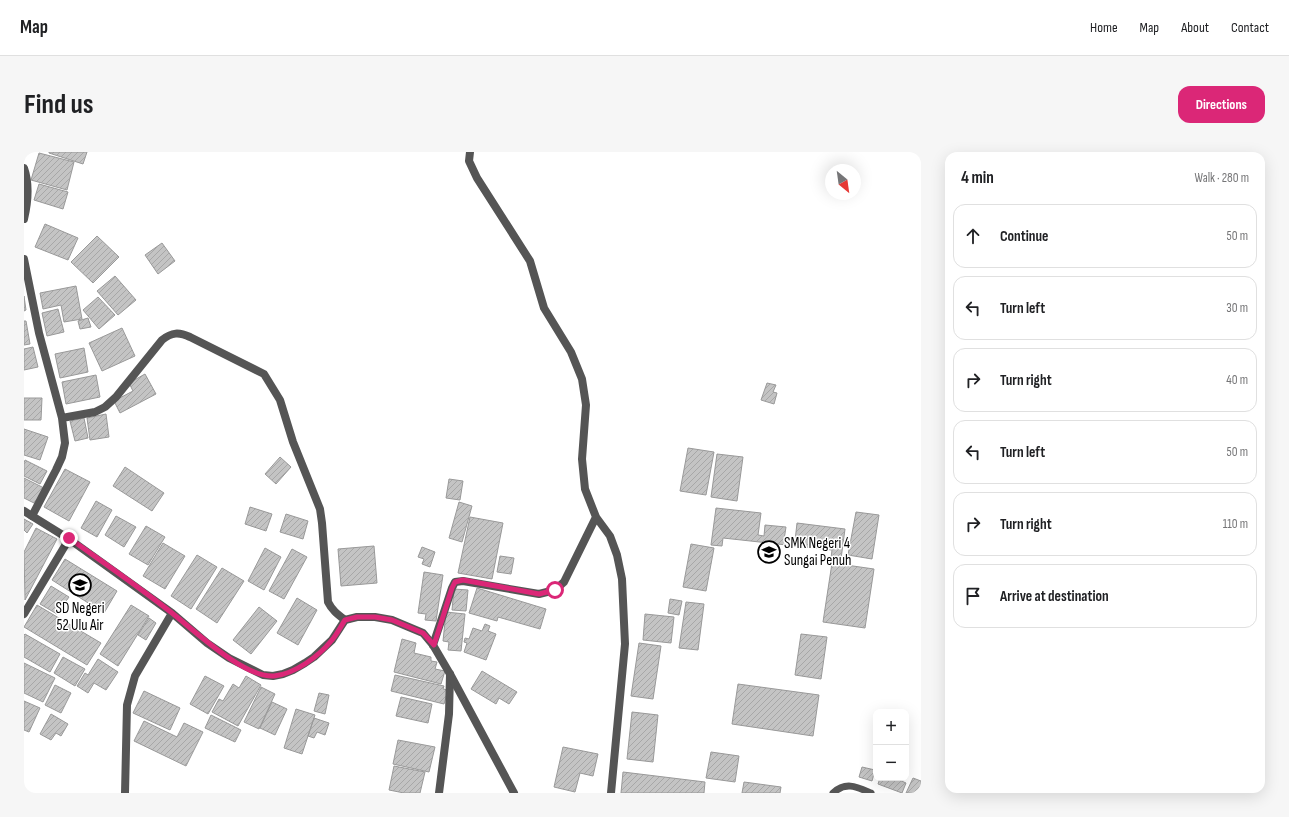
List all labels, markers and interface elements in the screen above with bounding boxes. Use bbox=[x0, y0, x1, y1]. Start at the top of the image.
text: Map bbox=[20, 16, 48, 39]
text: Home bbox=[1090, 19, 1118, 36]
text: Map bbox=[1140, 19, 1159, 36]
text: About bbox=[1181, 19, 1209, 36]
text: Contact bbox=[1231, 19, 1269, 36]
button: Directions bbox=[1178, 86, 1265, 123]
text: Find us bbox=[24, 88, 93, 121]
north arrow bbox=[825, 164, 861, 200]
text: 4 min bbox=[961, 168, 994, 188]
text: Walk · 280 m bbox=[1195, 170, 1249, 186]
icon: ahead bbox=[962, 225, 984, 247]
text: Continue bbox=[1000, 227, 1049, 246]
text: 50 m bbox=[1227, 228, 1248, 244]
icon: left bbox=[962, 297, 984, 319]
text: Turn left bbox=[1000, 299, 1045, 318]
text: 30 m bbox=[1226, 300, 1248, 316]
icon: right bbox=[962, 369, 984, 391]
text: Turn right bbox=[1000, 371, 1052, 390]
text: 40 m bbox=[1226, 372, 1248, 388]
icon: left bbox=[962, 441, 984, 463]
text: Turn left bbox=[1000, 443, 1045, 462]
text: 50 m bbox=[1227, 444, 1248, 460]
icon: right bbox=[962, 513, 984, 535]
text: Turn right bbox=[1000, 515, 1052, 534]
text: 110 m bbox=[1223, 516, 1248, 532]
route end bbox=[60, 529, 78, 547]
place label: SMK Negeri 4 Sungai Penuh bbox=[784, 534, 851, 570]
school or university icon: SMK Negeri 4 Sungai Penuh bbox=[756, 539, 782, 565]
school or university icon: SD Negeri 52 Ulu Air bbox=[67, 572, 93, 598]
route start bbox=[546, 581, 564, 599]
icon: arrive bbox=[962, 585, 984, 607]
text: Arrive at destination bbox=[1000, 587, 1109, 606]
place label: SD Negeri 52 Ulu Air bbox=[56, 599, 105, 635]
map controls bbox=[873, 709, 909, 781]
button: + bbox=[873, 709, 909, 745]
button: − bbox=[873, 745, 909, 781]

